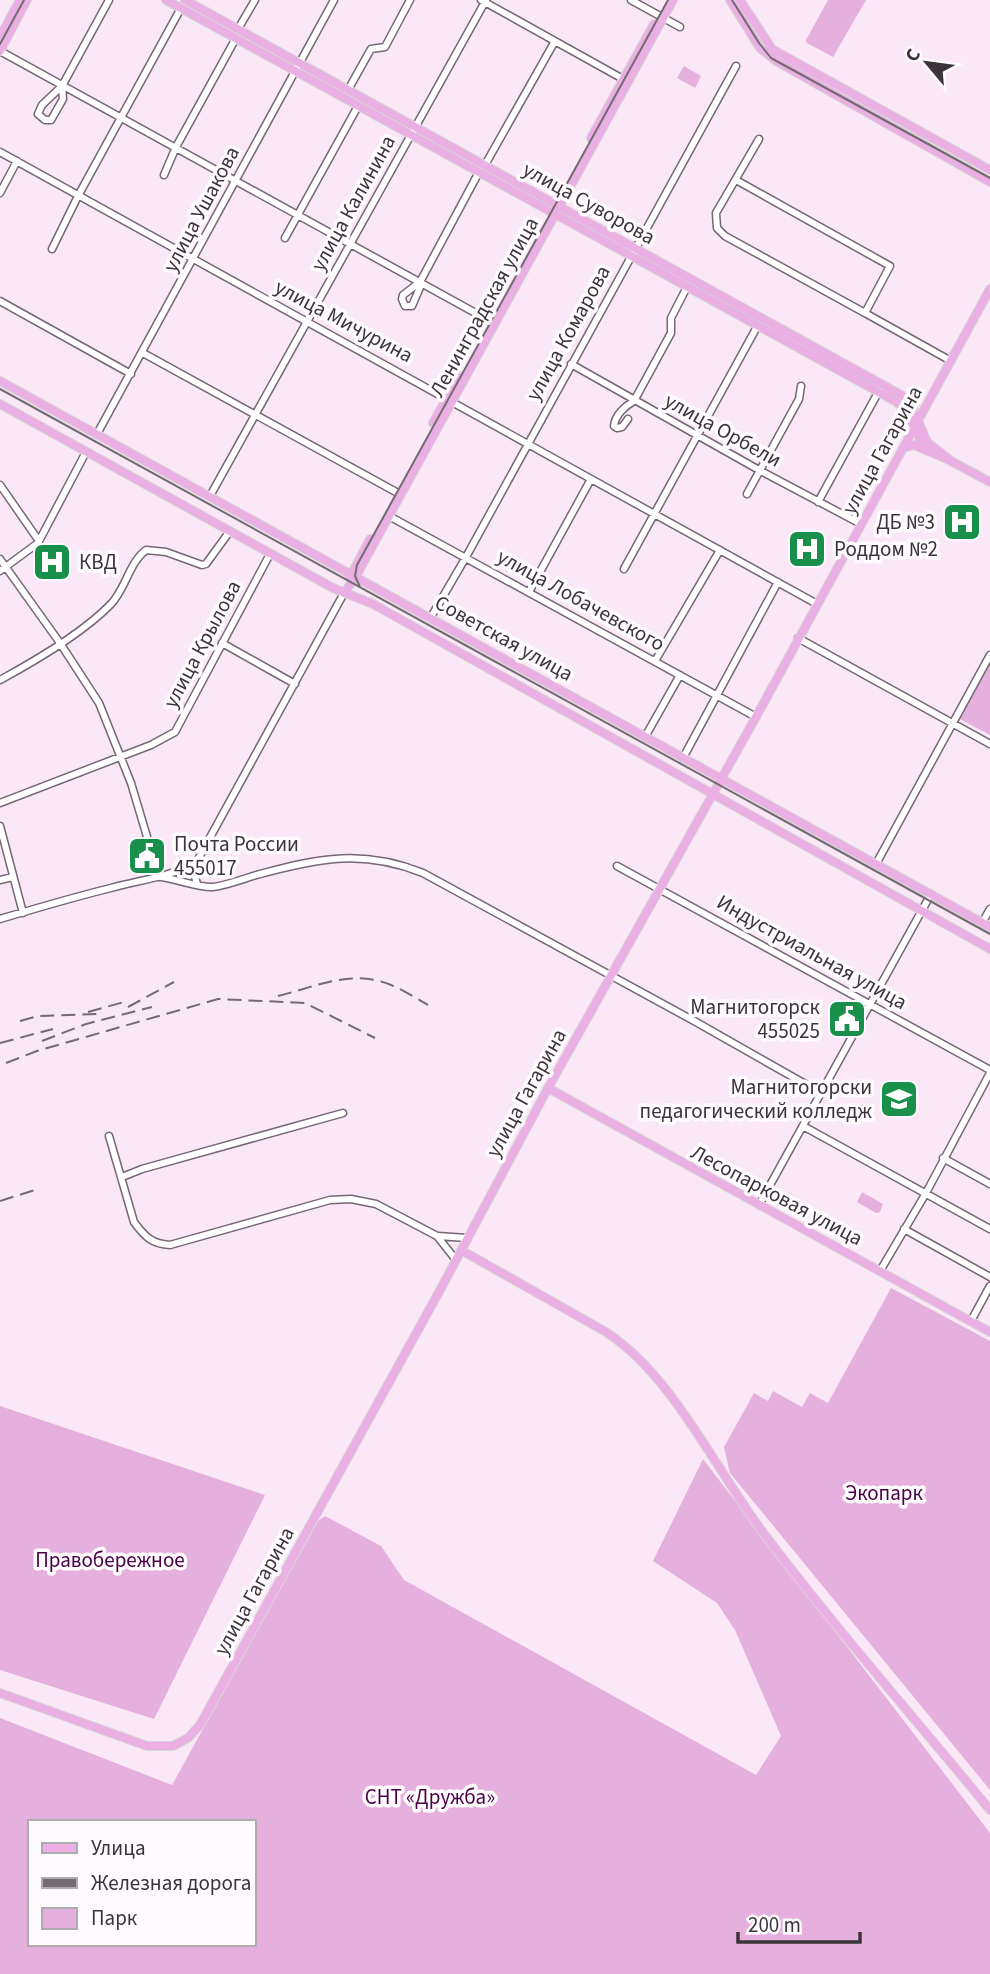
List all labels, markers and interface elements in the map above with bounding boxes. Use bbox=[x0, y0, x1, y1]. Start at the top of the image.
north arrow bbox=[892, 28, 962, 98]
text: С bbox=[899, 44, 928, 67]
street label: улица Калинина bbox=[303, 130, 403, 276]
street label: улица Ушакова bbox=[155, 141, 247, 277]
street label: улица Суворова bbox=[517, 154, 661, 252]
street label: Ленинградская улица bbox=[422, 212, 546, 402]
street label: улица Комарова bbox=[518, 260, 618, 406]
street label: улица Мичурина bbox=[269, 272, 419, 370]
street label: улица Гагарина bbox=[834, 380, 930, 520]
street label: улица Орбели bbox=[659, 385, 787, 475]
hospital icon: ДБ №3 bbox=[941, 501, 983, 543]
place label: ДБ №3 bbox=[876, 507, 935, 537]
hospital icon: Роддом №2 bbox=[786, 528, 828, 570]
place label: Роддом №2 bbox=[834, 534, 938, 564]
hospital icon: КВД bbox=[31, 541, 73, 583]
street label: улица Лобачевского bbox=[492, 541, 670, 659]
place label: КВД bbox=[79, 547, 117, 577]
street label: улица Крылова bbox=[156, 575, 248, 713]
street label: Советская улица bbox=[429, 588, 579, 688]
place label: Почта России 455017 bbox=[174, 829, 299, 883]
public building icon: Почта России 455017 bbox=[126, 835, 168, 877]
street label: Индустриальная улица bbox=[711, 887, 913, 1017]
place label: Магнитогорск 455025 bbox=[690, 992, 821, 1046]
public building icon: Магнитогорск 455025 bbox=[826, 998, 868, 1040]
street label: улица Гагарина bbox=[478, 1023, 574, 1163]
place label: Магнитогорски педагогический колледж bbox=[640, 1072, 873, 1126]
school or university icon: Магнитогорски педагогический колледж bbox=[878, 1078, 920, 1120]
street label: Лесопарковая улица bbox=[686, 1137, 868, 1253]
park label: Экопарк bbox=[845, 1478, 923, 1508]
street label: улица Гагарина bbox=[206, 1521, 302, 1661]
park label: Правобережное bbox=[35, 1545, 185, 1575]
park label: СНТ «Дружба» bbox=[365, 1782, 495, 1812]
legend bbox=[28, 1820, 256, 1946]
text: Улица bbox=[91, 1833, 146, 1863]
text: Железная дорога bbox=[91, 1868, 251, 1898]
scale bar bbox=[738, 1900, 860, 1944]
text: Парк bbox=[91, 1903, 138, 1933]
text: 200 m bbox=[748, 1910, 801, 1940]

